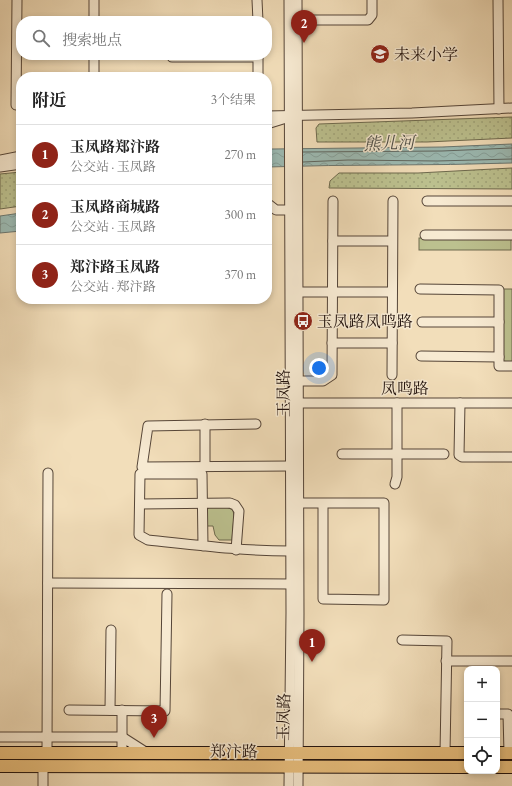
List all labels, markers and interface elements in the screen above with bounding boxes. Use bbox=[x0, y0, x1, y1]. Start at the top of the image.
pin: 2 bbox=[291, 10, 317, 43]
search box bbox=[16, 16, 272, 60]
icon: search bbox=[30, 27, 52, 49]
text: 搜索地点 bbox=[62, 30, 122, 49]
school or university icon: 未来小学 bbox=[369, 43, 391, 65]
place label: 未来小学 bbox=[394, 44, 458, 65]
text: 附近 bbox=[32, 89, 66, 111]
text: 3个结果 bbox=[211, 91, 256, 108]
water label: 熊儿河 bbox=[363, 131, 418, 155]
text: 玉凤路郑汴路 bbox=[70, 137, 160, 156]
text: 1 bbox=[42, 146, 48, 163]
text: 270 m bbox=[225, 146, 256, 163]
text: 公交站 · 玉凤路 bbox=[70, 158, 156, 175]
text: 玉凤路商城路 bbox=[70, 197, 160, 216]
text: 2 bbox=[42, 206, 48, 223]
text: 300 m bbox=[225, 206, 256, 223]
text: 公交站 · 玉凤路 bbox=[70, 218, 156, 235]
text: 郑汴路玉凤路 bbox=[70, 257, 160, 276]
text: 3 bbox=[42, 266, 48, 283]
text: 370 m bbox=[225, 266, 256, 283]
text: 公交站 · 郑汴路 bbox=[70, 278, 156, 295]
bus stop icon: 玉凤路凤鸣路 bbox=[292, 310, 314, 332]
place label: 玉凤路凤鸣路 bbox=[317, 311, 413, 332]
your location bbox=[309, 358, 329, 378]
street label: 玉凤路 bbox=[273, 369, 294, 417]
street label: 凤鸣路 bbox=[381, 378, 429, 399]
pin: 1 bbox=[299, 629, 325, 662]
map controls bbox=[464, 666, 500, 774]
button: + bbox=[464, 666, 500, 702]
street label: 玉凤路 bbox=[273, 693, 294, 741]
button: − bbox=[464, 702, 500, 738]
pin: 3 bbox=[141, 705, 167, 738]
button: locate bbox=[464, 738, 500, 774]
street label: 郑汴路 bbox=[210, 741, 258, 762]

